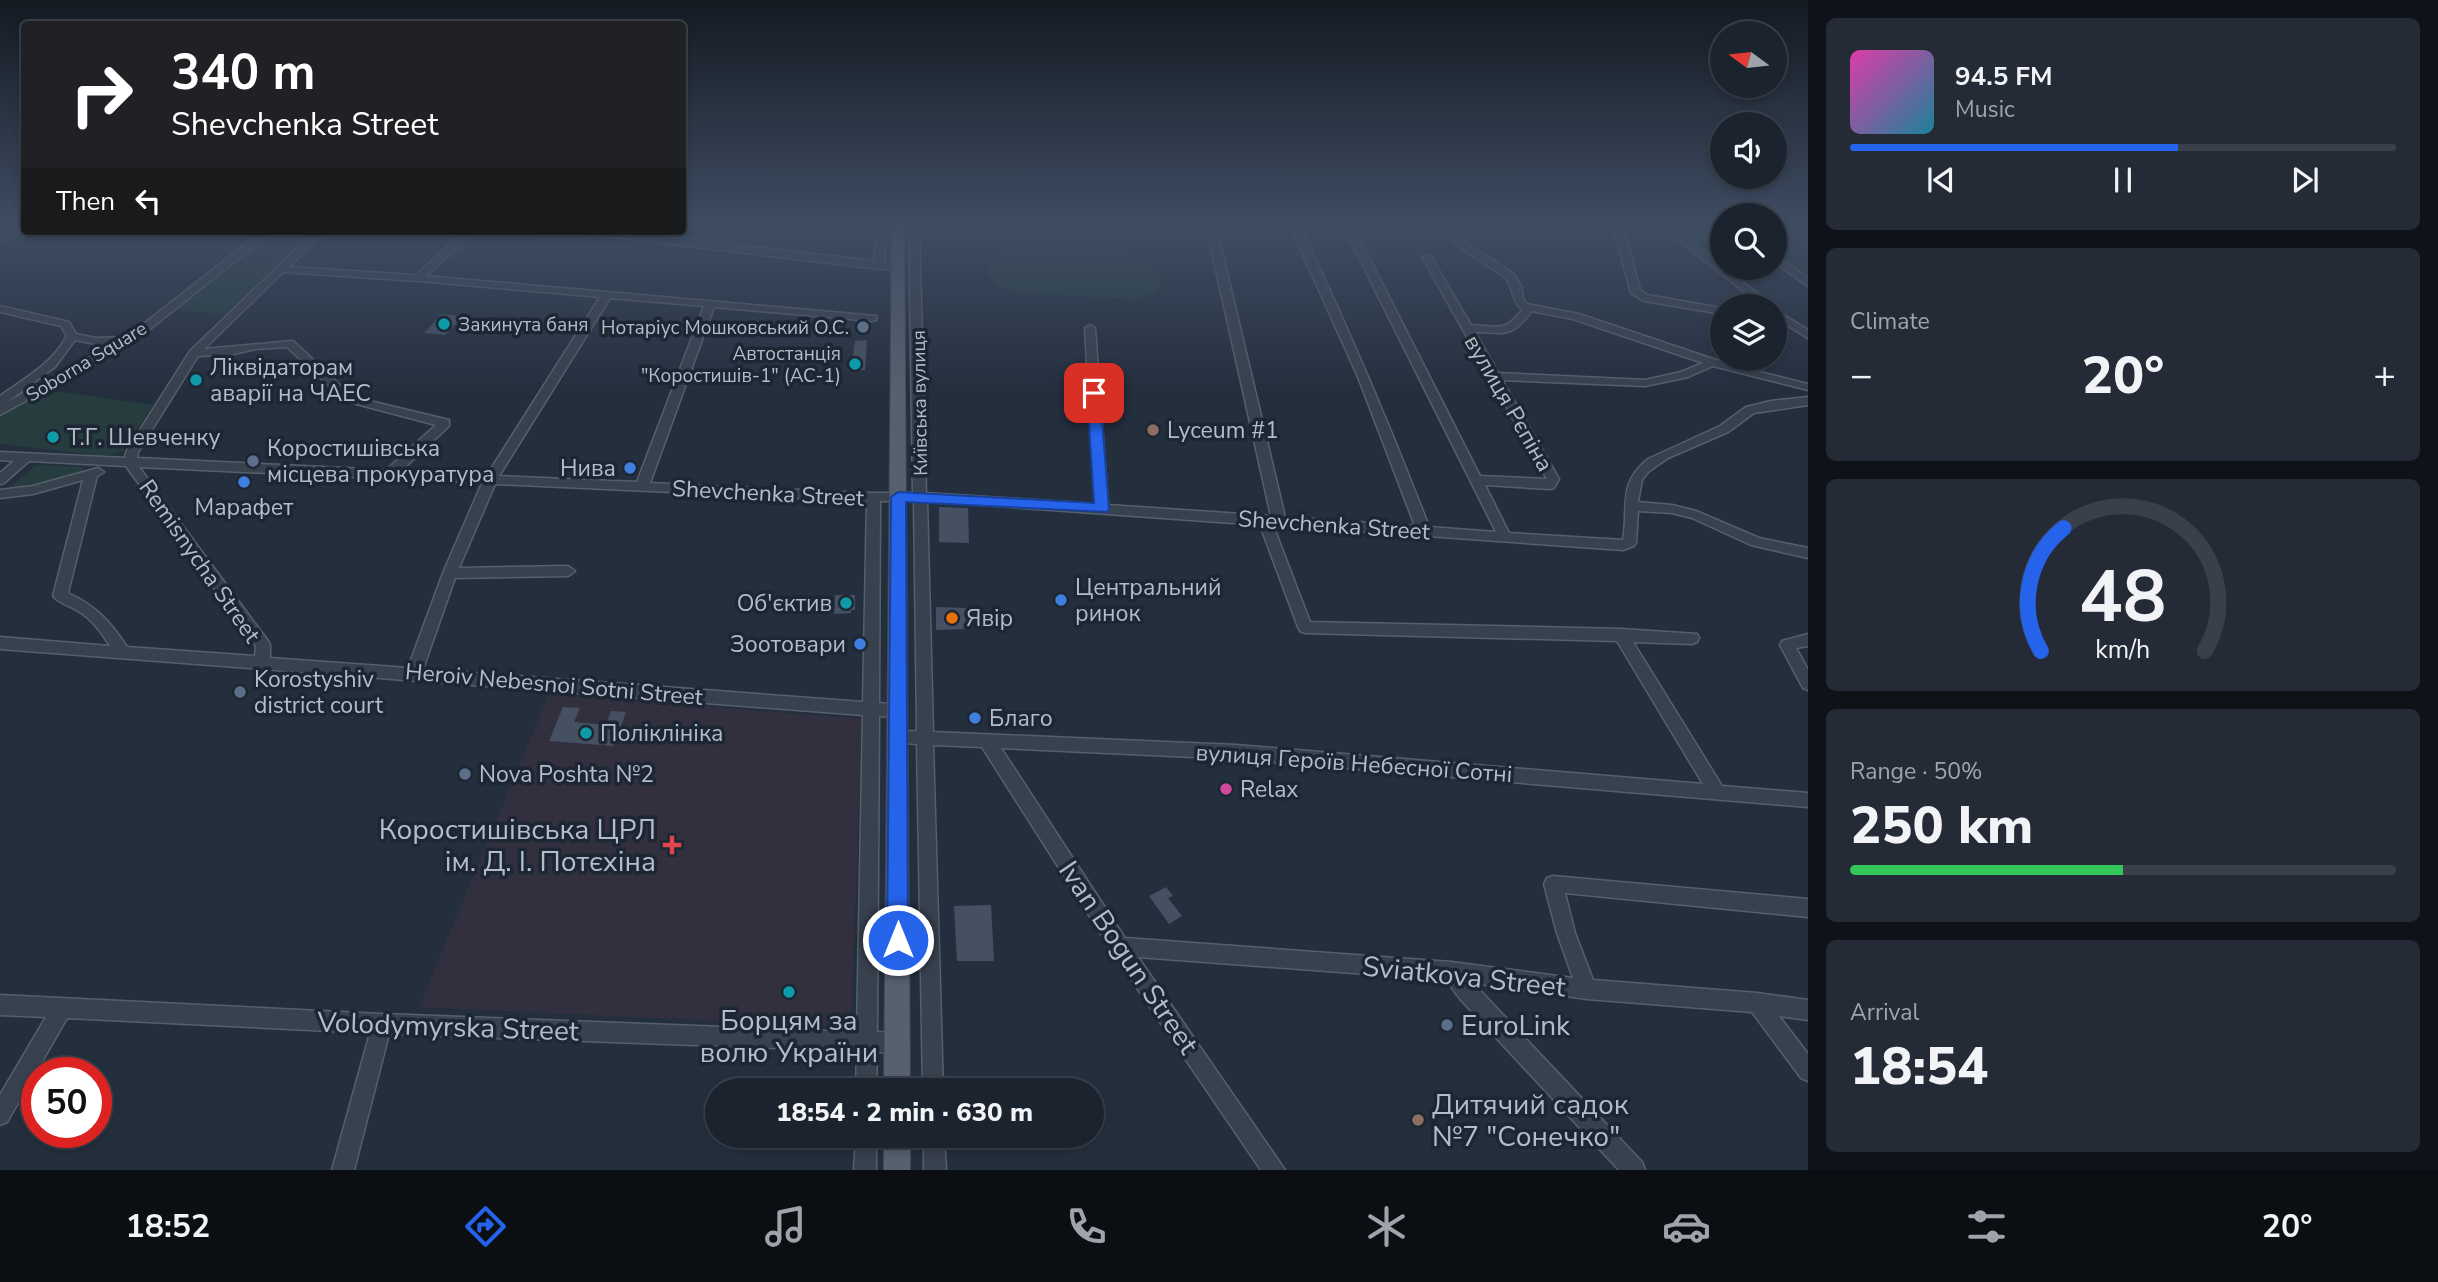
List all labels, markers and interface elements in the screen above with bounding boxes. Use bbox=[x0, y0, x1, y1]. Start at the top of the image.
north arrow bbox=[1710, 21, 1787, 98]
map controls bbox=[1710, 21, 1787, 371]
text: 340 m bbox=[171, 39, 315, 106]
icon: right bbox=[56, 49, 147, 140]
text: 94.5 FM bbox=[1955, 59, 2052, 94]
text: Music bbox=[1955, 94, 2015, 125]
text: Shevchenka Street bbox=[171, 103, 438, 146]
button: sound bbox=[1710, 112, 1787, 189]
icon: previous bbox=[1922, 161, 1960, 199]
icon: pause bbox=[2104, 161, 2142, 199]
icon: next bbox=[2286, 161, 2324, 199]
icon: left bbox=[129, 182, 167, 220]
text: Then bbox=[56, 184, 115, 219]
button: search bbox=[1710, 203, 1787, 280]
button: layers bbox=[1710, 294, 1787, 371]
text: Climate bbox=[1850, 306, 1930, 337]
place label: Закинута баня bbox=[458, 312, 589, 338]
place label: Нотаріус Мошковський О.С. bbox=[601, 315, 849, 341]
street label: Soborna Square bbox=[21, 316, 152, 408]
marker: Закинута баня bbox=[436, 316, 452, 332]
marker: Нотаріус Мошковський О.С. bbox=[855, 319, 871, 335]
street label: вулиця Рєпіна bbox=[1457, 329, 1560, 477]
street label: Київська вулиця bbox=[906, 330, 934, 476]
text: 20° bbox=[2082, 340, 2164, 411]
place label: Автостанція "Коростишів-1" (АС-1) bbox=[641, 341, 841, 389]
text: − bbox=[1850, 350, 1873, 401]
text: + bbox=[2373, 350, 2396, 401]
place label: Ліквідаторам аварії на ЧАЕС bbox=[210, 352, 371, 409]
marker: Автостанція "Коростишів-1" (АС-1) bbox=[847, 356, 863, 372]
pin bbox=[1064, 363, 1124, 423]
marker: Ліквідаторам аварії на ЧАЕС bbox=[188, 372, 204, 388]
icon: arrive bbox=[1075, 374, 1113, 412]
place label: Lyceum #1 bbox=[1167, 415, 1279, 446]
place label: Т.Г. Шевченку bbox=[67, 422, 220, 453]
marker: Lyceum #1 bbox=[1145, 422, 1161, 438]
marker: Т.Г. Шевченку bbox=[45, 429, 61, 445]
place label: Коростишівська місцева прокуратура bbox=[267, 433, 494, 490]
marker: Коростишівська місцева прокуратура bbox=[245, 453, 261, 469]
place label: Нива bbox=[560, 453, 616, 484]
marker: Нива bbox=[622, 460, 638, 476]
street label: Shevchenka Street bbox=[671, 473, 866, 514]
street label: Remisnycha Street bbox=[132, 474, 268, 650]
marker: Марафет bbox=[236, 474, 252, 490]
place label: Марафет bbox=[194, 492, 294, 523]
street label: Shevchenka Street bbox=[1237, 503, 1432, 548]
text: 48 bbox=[2079, 547, 2167, 647]
place label: Центральний ринок bbox=[1075, 572, 1221, 629]
place label: Об'єктив bbox=[737, 588, 832, 619]
marker: Центральний ринок bbox=[1053, 592, 1069, 608]
marker: Об'єктив bbox=[838, 595, 854, 611]
place label: Явір bbox=[966, 603, 1013, 634]
marker: Явір bbox=[944, 610, 960, 626]
place label: Зоотовари bbox=[730, 629, 846, 660]
text: km/h bbox=[2095, 633, 2151, 667]
marker: Зоотовари bbox=[852, 636, 868, 652]
street label: Heroiv Nebesnoi Sotni Street bbox=[404, 656, 705, 713]
place label: Korostyshiv district court bbox=[254, 664, 384, 721]
marker: Korostyshiv district court bbox=[232, 684, 248, 700]
place label: Благо bbox=[989, 703, 1053, 734]
marker: Благо bbox=[967, 710, 983, 726]
place label: Поліклініка bbox=[600, 718, 723, 749]
marker: Поліклініка bbox=[578, 725, 594, 741]
street label: вулиця Героїв Небесної Сотні bbox=[1195, 737, 1513, 790]
text: Range · 50% bbox=[1850, 756, 1982, 787]
place label: Nova Poshta №2 bbox=[479, 759, 654, 790]
marker: Nova Poshta №2 bbox=[457, 766, 473, 782]
place label: Relax bbox=[1240, 774, 1298, 805]
marker: Relax bbox=[1218, 781, 1234, 797]
text: 250 km bbox=[1850, 790, 2033, 861]
place label: Коростишівська ЦРЛ ім. Д. І. Потєхіна bbox=[379, 811, 656, 881]
marker: Коростишівська ЦРЛ ім. Д. І. Потєхіна bbox=[662, 835, 682, 855]
street label: Ivan Bogun Street bbox=[1049, 854, 1207, 1062]
position arrow bbox=[861, 903, 935, 977]
street label: Sviatkova Street bbox=[1360, 947, 1568, 1007]
marker: Борцям за волю України bbox=[781, 984, 797, 1000]
text: Arrival bbox=[1850, 997, 1919, 1028]
place label: Борцям за волю України bbox=[700, 1002, 878, 1072]
street label: Volodymyrska Street bbox=[316, 1003, 580, 1051]
place label: EuroLink bbox=[1461, 1007, 1571, 1045]
marker: EuroLink bbox=[1439, 1017, 1455, 1033]
text: 18:54 bbox=[1850, 1031, 1988, 1102]
speed limit sign: 50 bbox=[21, 1057, 112, 1148]
place label: Дитячий садок №7 "Сонечко" bbox=[1432, 1086, 1629, 1156]
text: 18:54 · 2 min · 630 m bbox=[776, 1095, 1033, 1130]
marker: Дитячий садок №7 "Сонечко" bbox=[1410, 1112, 1426, 1128]
icon: directions bbox=[461, 1202, 510, 1251]
icon: music bbox=[761, 1202, 810, 1251]
icon: phone bbox=[1062, 1202, 1111, 1251]
icon: climate bbox=[1362, 1202, 1411, 1251]
icon: car bbox=[1662, 1202, 1711, 1251]
icon: filters bbox=[1962, 1202, 2011, 1251]
text: 18:52 bbox=[126, 1205, 210, 1248]
text: 20° bbox=[2262, 1205, 2312, 1248]

